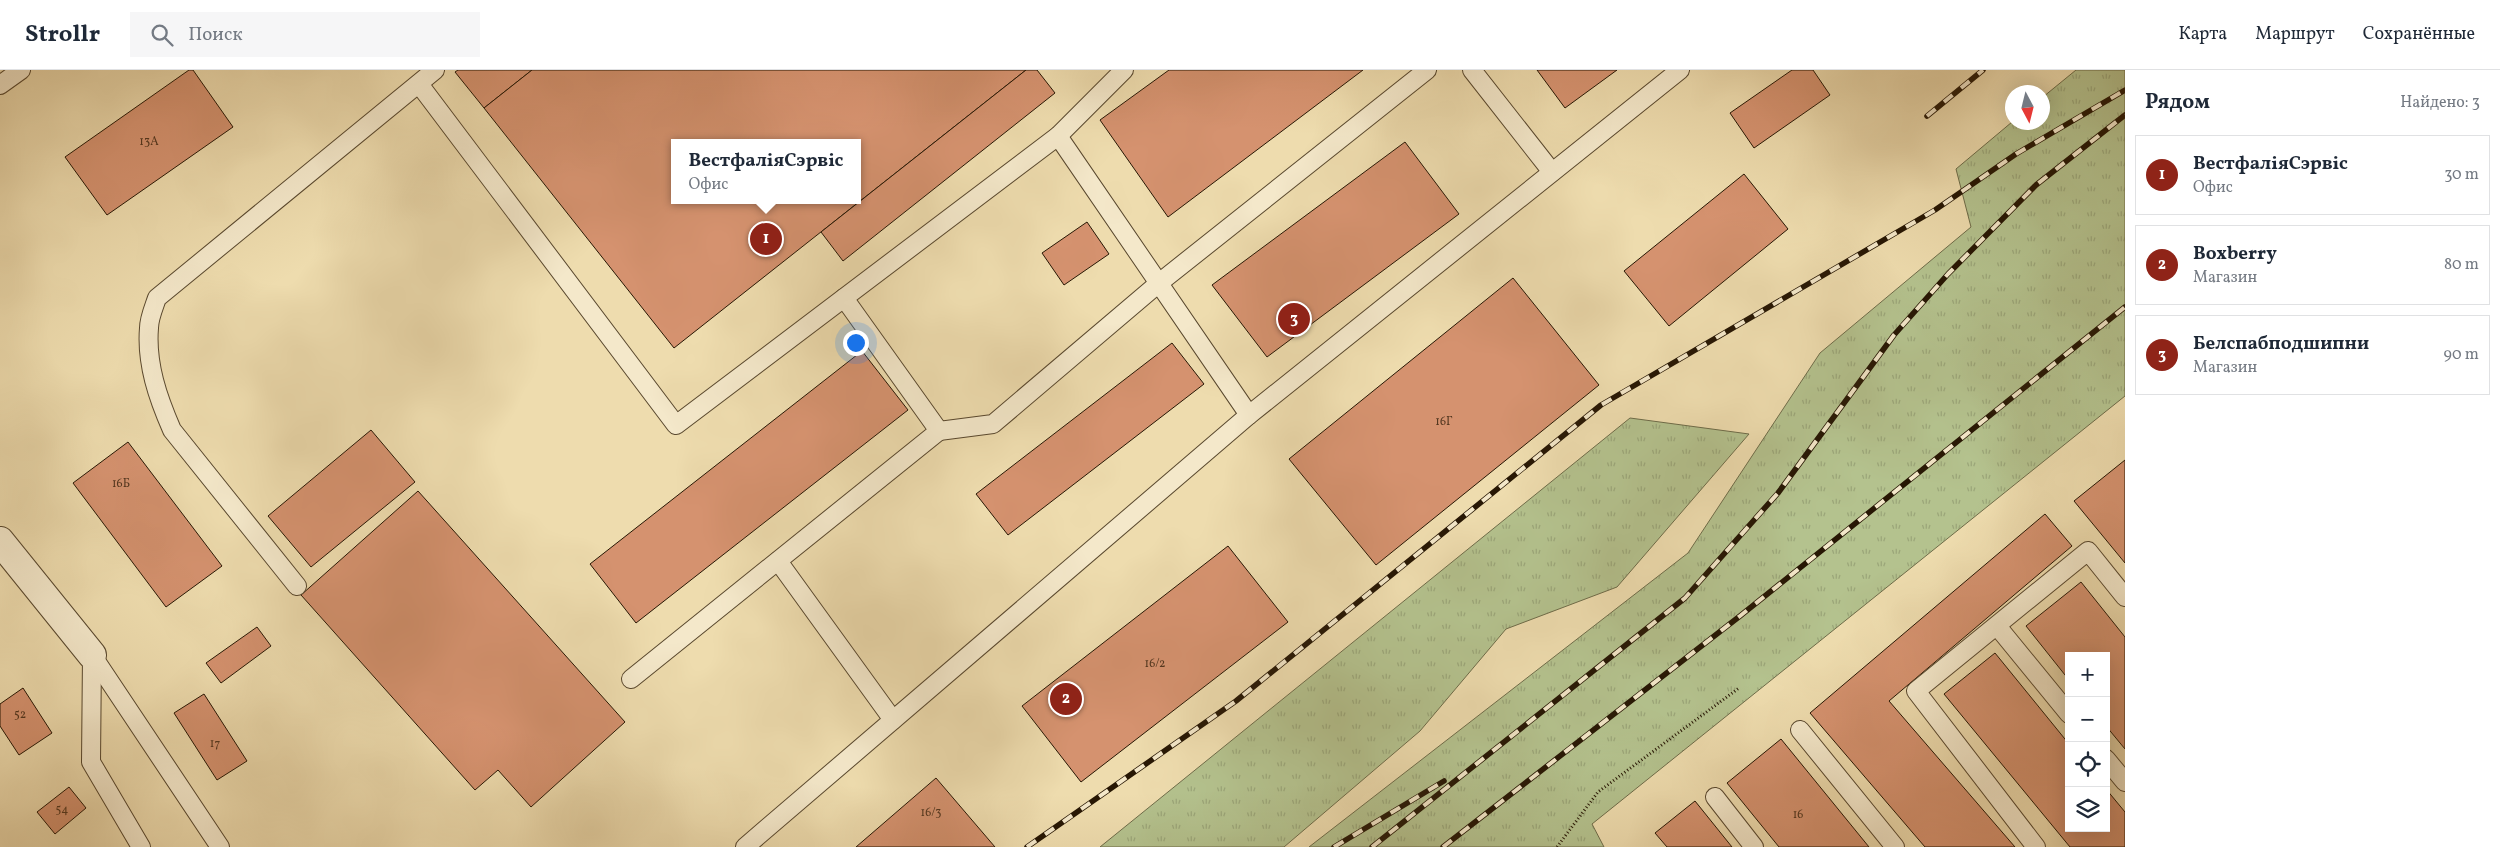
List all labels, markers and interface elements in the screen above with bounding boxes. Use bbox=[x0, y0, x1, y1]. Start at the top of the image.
search box bbox=[130, 12, 480, 57]
text: Strollr bbox=[25, 18, 100, 52]
icon: search bbox=[148, 21, 176, 49]
text: Поиск bbox=[188, 22, 243, 48]
text: Карта bbox=[2178, 22, 2227, 47]
text: Маршрут bbox=[2255, 22, 2335, 47]
text: Сохранённые bbox=[2363, 22, 2475, 47]
north arrow bbox=[2005, 85, 2050, 130]
text: Рядом bbox=[2145, 88, 2210, 117]
text: Найдено: 3 bbox=[2400, 92, 2480, 114]
house number: 13А bbox=[139, 134, 159, 150]
popup bbox=[671, 139, 861, 204]
text: ВестфаліяСэрвіс bbox=[689, 148, 843, 174]
text: ВестфаліяСэрвіс bbox=[2193, 151, 2348, 177]
text: 1 bbox=[2159, 164, 2165, 186]
text: 30 m bbox=[2444, 164, 2479, 186]
text: Офис bbox=[689, 174, 728, 196]
text: Офис bbox=[2193, 177, 2233, 199]
pin: 1 bbox=[750, 220, 782, 258]
text: Boxberry bbox=[2193, 241, 2277, 267]
text: 2 bbox=[2158, 254, 2166, 276]
text: 80 m bbox=[2444, 254, 2479, 276]
text: Магазин bbox=[2193, 267, 2257, 289]
pin: 3 bbox=[1278, 300, 1310, 338]
your location bbox=[843, 330, 869, 356]
text: Белспабподшипни bbox=[2193, 331, 2369, 357]
text: 3 bbox=[2158, 344, 2166, 366]
text: 90 m bbox=[2443, 344, 2479, 366]
text: Магазин bbox=[2193, 357, 2257, 379]
house number: 16Г bbox=[1435, 414, 1453, 430]
house number: 16Б bbox=[112, 476, 130, 492]
map controls bbox=[2065, 652, 2110, 832]
button: + bbox=[2065, 652, 2110, 697]
house number: 16/2 bbox=[1145, 656, 1165, 672]
pin: 2 bbox=[1050, 680, 1082, 718]
button: − bbox=[2065, 697, 2110, 742]
house number: 52 bbox=[14, 707, 26, 723]
house number: 17 bbox=[210, 736, 220, 752]
button: locate bbox=[2065, 742, 2110, 787]
button: layers bbox=[2065, 787, 2110, 832]
house number: 54 bbox=[56, 802, 68, 818]
house number: 16/3 bbox=[921, 805, 941, 821]
house number: 16 bbox=[1793, 807, 1803, 823]

